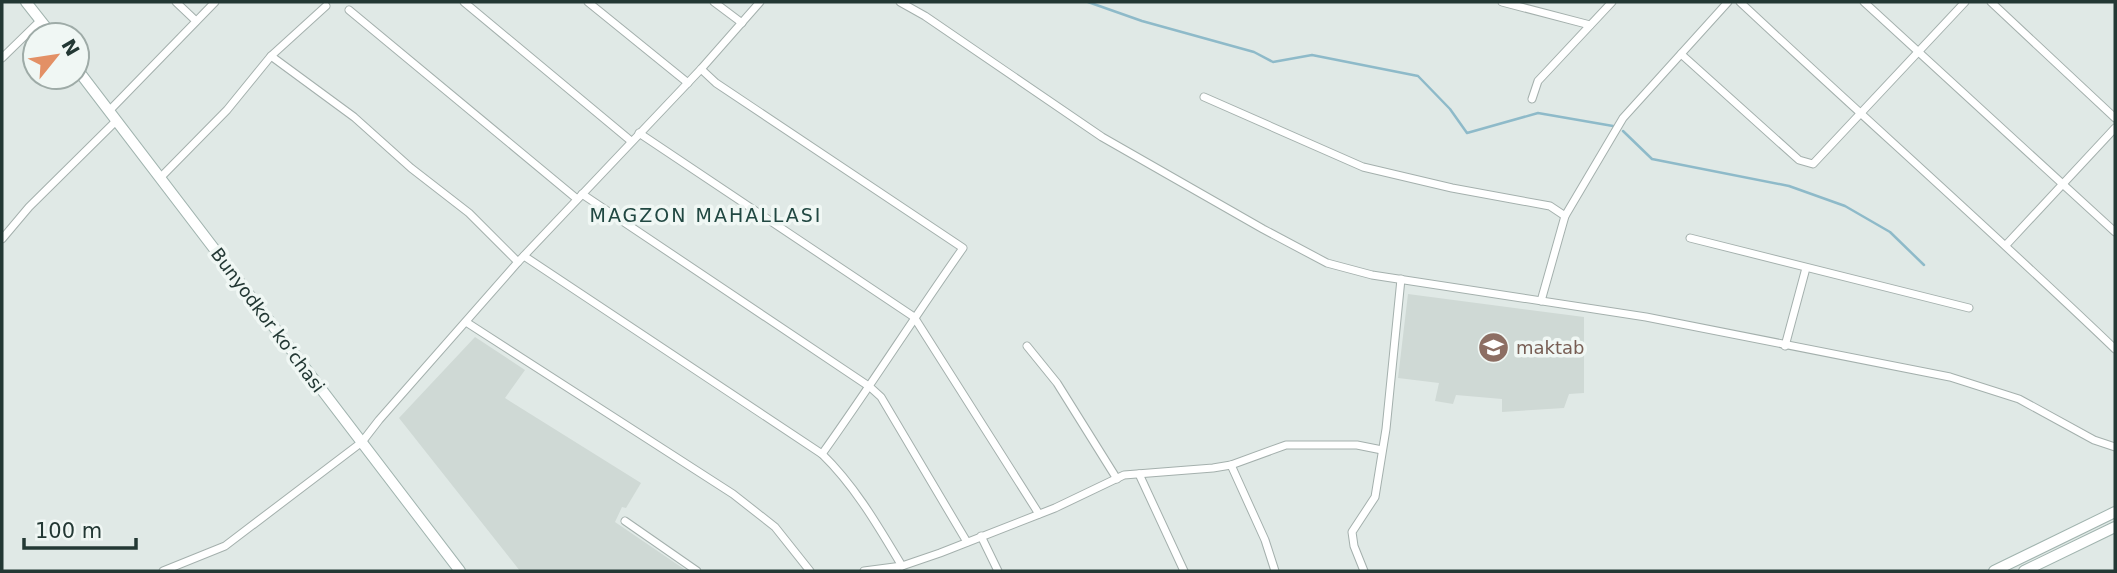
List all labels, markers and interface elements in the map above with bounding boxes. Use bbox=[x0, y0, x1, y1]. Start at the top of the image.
north arrow bbox=[21, 21, 91, 91]
text: N bbox=[57, 35, 84, 60]
district label: MAGZON MAHALLASI bbox=[590, 204, 822, 226]
street label: Bunyodkor koʻchasi bbox=[207, 244, 329, 396]
school or university icon: maktab bbox=[1476, 330, 1510, 364]
place label: maktab bbox=[1516, 337, 1585, 358]
scale bar bbox=[24, 506, 136, 550]
text: 100 m bbox=[35, 519, 102, 543]

